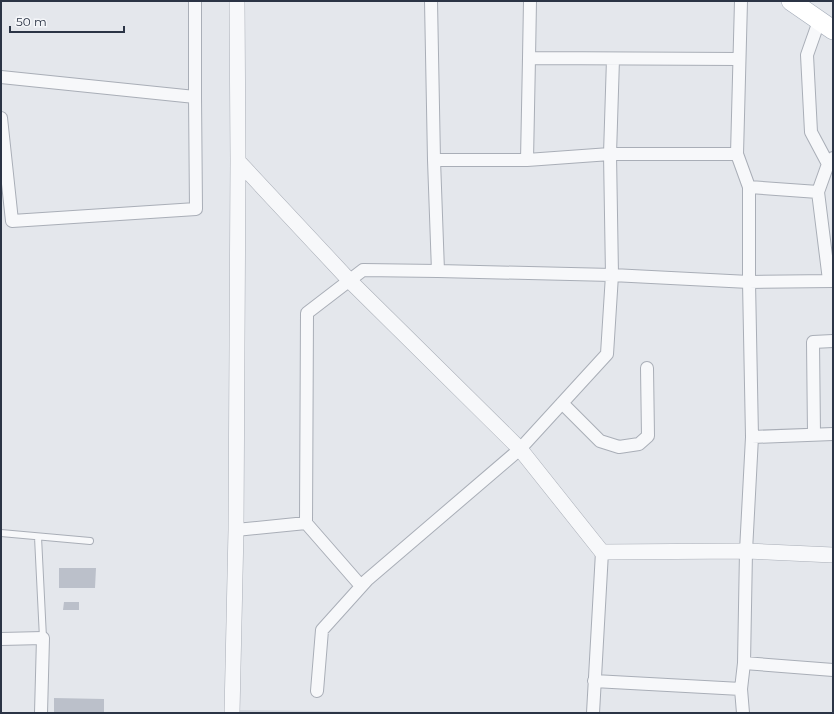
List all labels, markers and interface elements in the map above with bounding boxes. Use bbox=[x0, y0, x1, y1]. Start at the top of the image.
scale bar bbox=[10, 8, 124, 34]
text: 50 m bbox=[16, 14, 47, 29]

